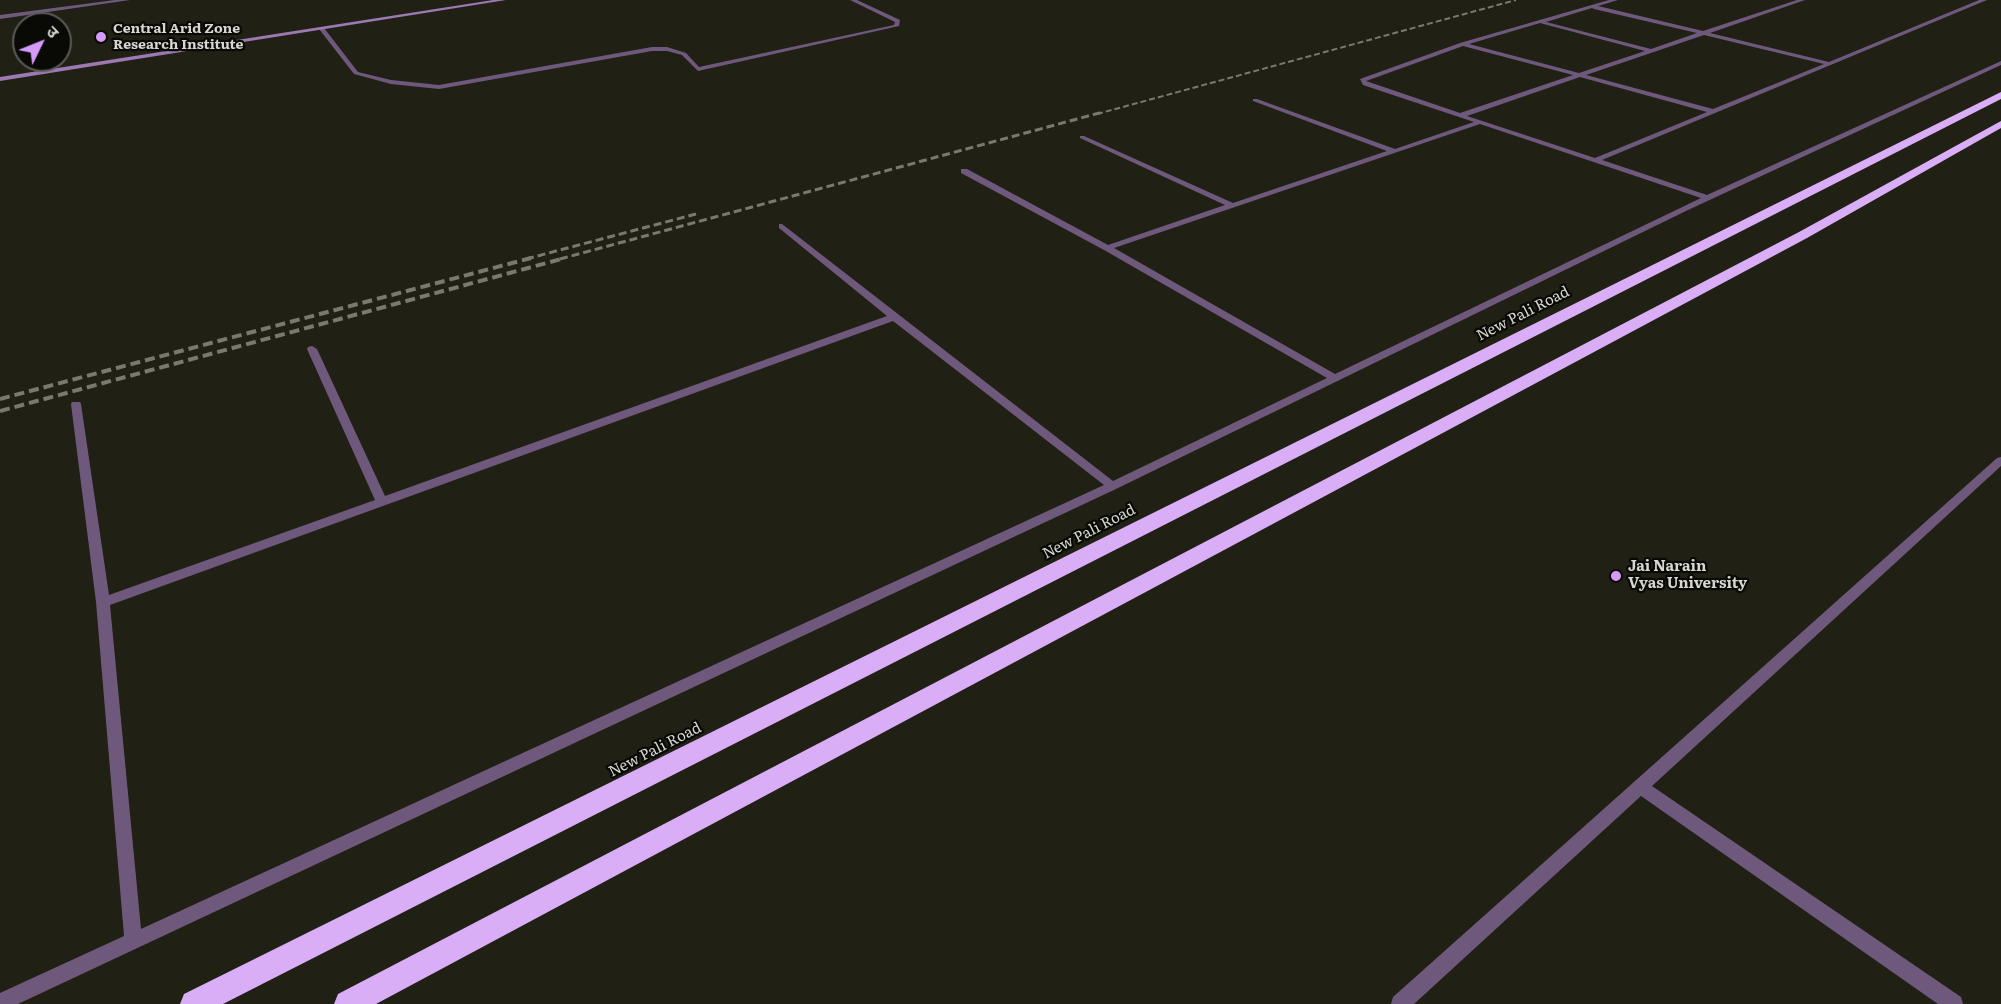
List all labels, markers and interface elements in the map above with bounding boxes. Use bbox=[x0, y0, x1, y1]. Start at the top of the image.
north arrow bbox=[12, 12, 72, 72]
text: उ bbox=[42, 19, 66, 43]
place label: Central Arid Zone Research Institute bbox=[113, 21, 244, 54]
marker: Central Arid Zone Research Institute bbox=[94, 30, 108, 44]
street label: New Pali Road bbox=[1474, 283, 1572, 345]
street label: New Pali Road bbox=[1040, 501, 1138, 563]
place label: Jai Narain Vyas University bbox=[1628, 558, 1747, 593]
marker: Jai Narain Vyas University bbox=[1609, 569, 1623, 583]
street label: New Pali Road bbox=[606, 719, 704, 781]

